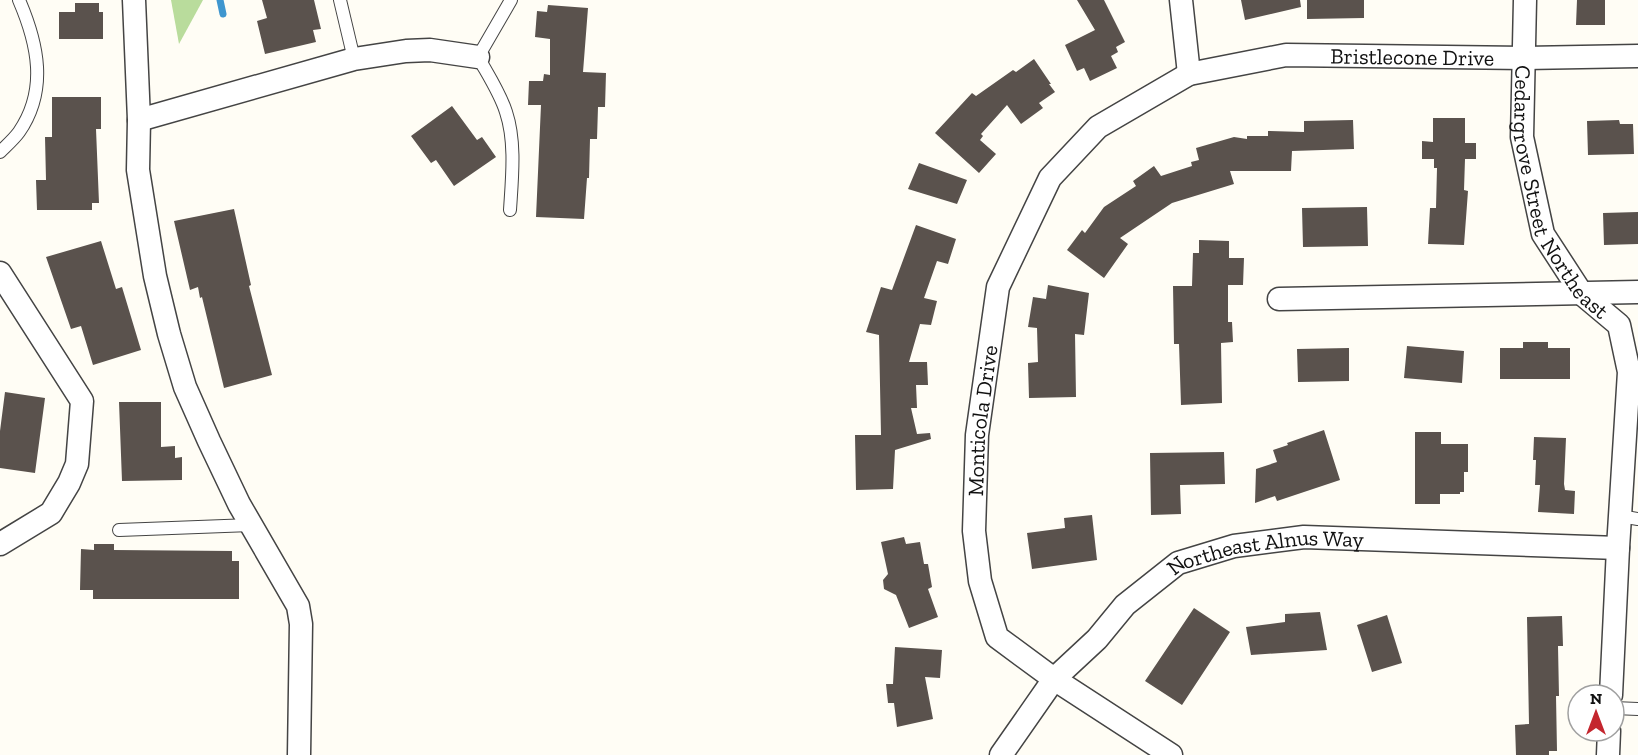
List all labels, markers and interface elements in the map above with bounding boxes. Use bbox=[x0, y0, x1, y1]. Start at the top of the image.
street label: Bristlecone Drive bbox=[1330, 42, 1494, 71]
street label: Cedargrove Street Northeast bbox=[1508, 65, 1615, 325]
street label: Monticola Drive bbox=[962, 343, 1003, 497]
street label: Northeast Alnus Way bbox=[1161, 523, 1365, 580]
north arrow bbox=[1566, 683, 1626, 743]
text: N bbox=[1590, 689, 1602, 708]

